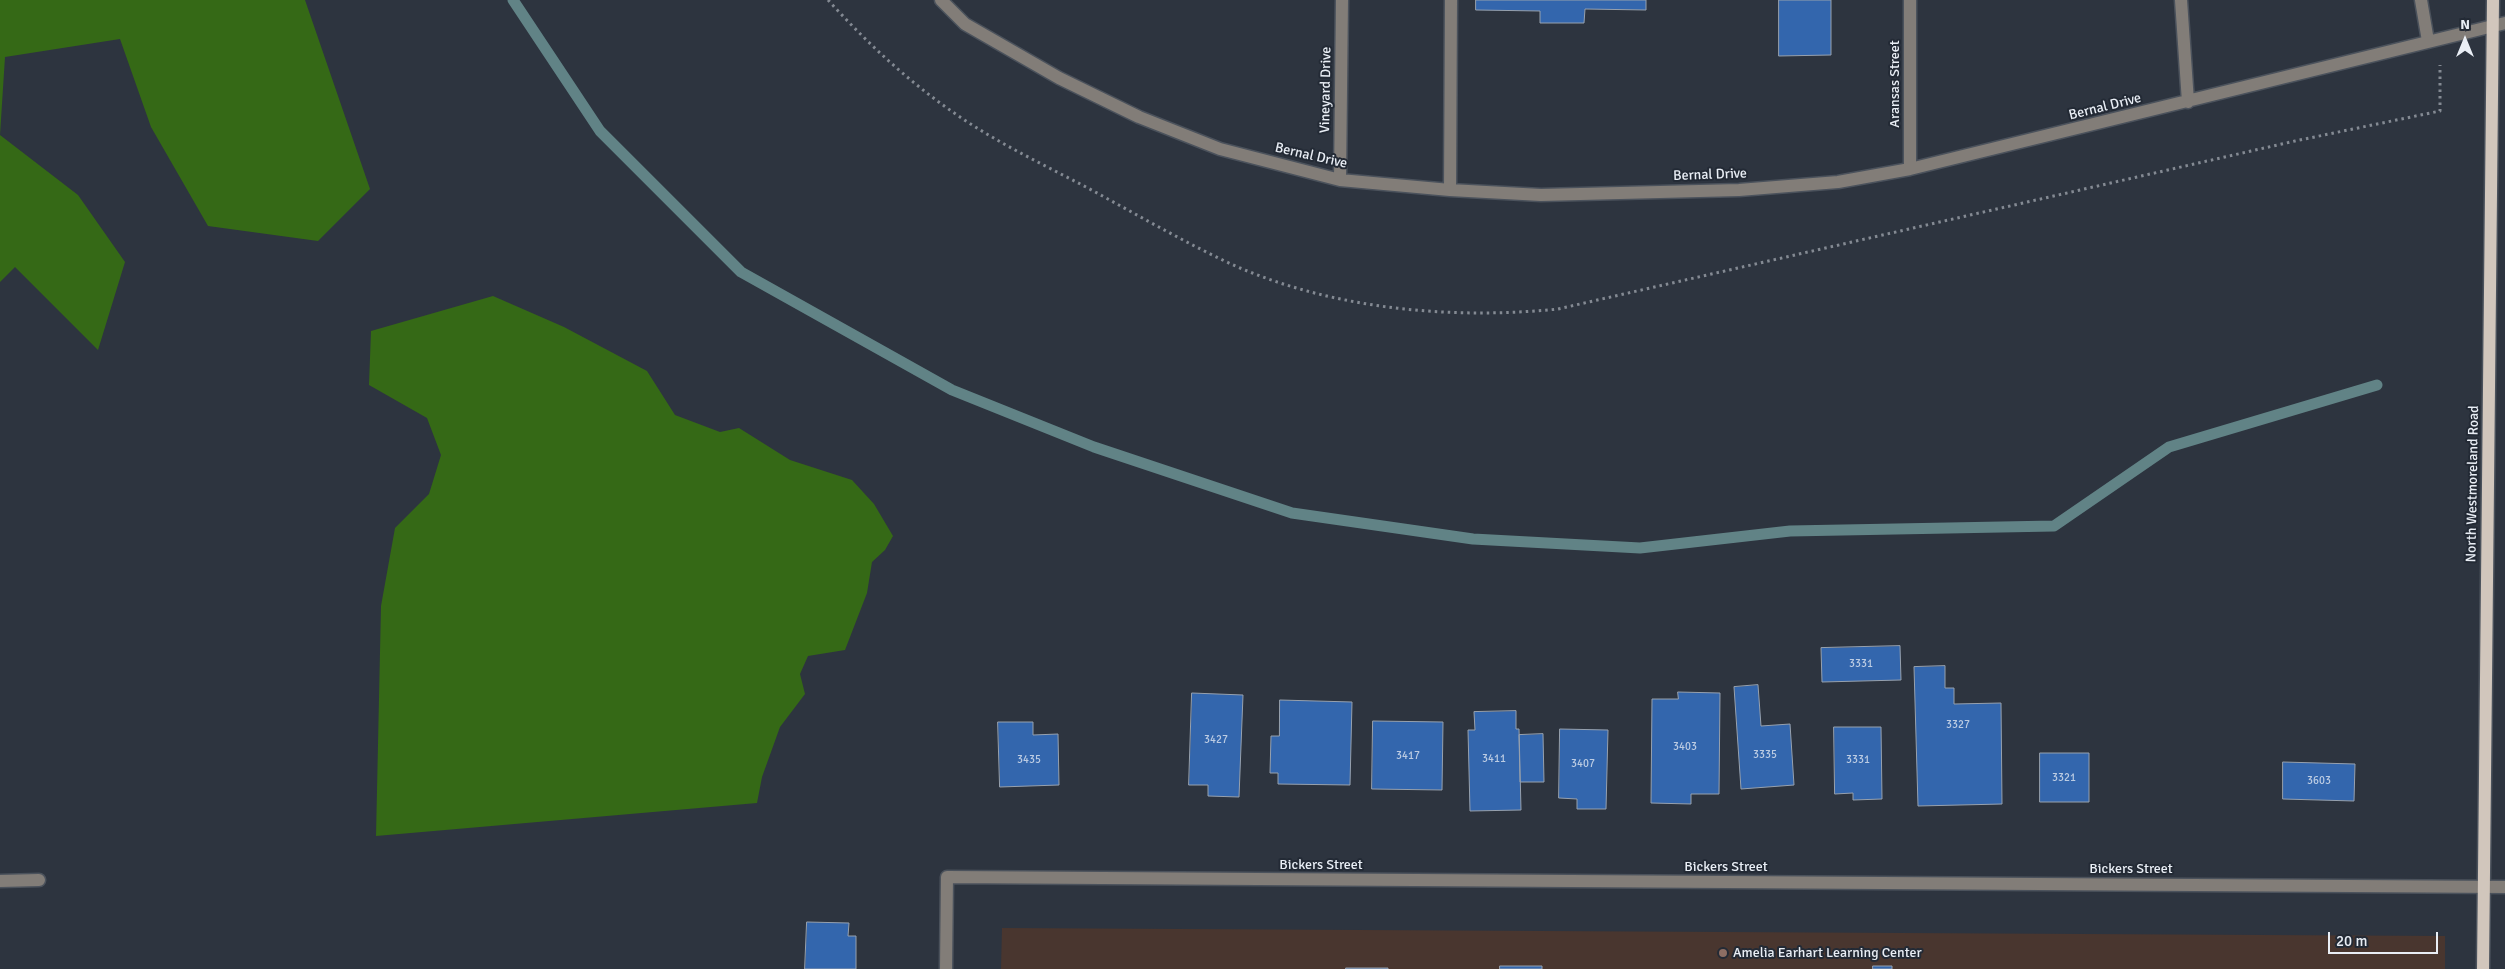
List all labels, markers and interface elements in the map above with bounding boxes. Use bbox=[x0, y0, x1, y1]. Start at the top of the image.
north arrow bbox=[2440, 15, 2490, 65]
text: N bbox=[2460, 16, 2470, 33]
street label: Aransas Street bbox=[1887, 40, 1903, 128]
street label: Vineyard Drive bbox=[1317, 47, 1335, 133]
street label: Bernal Drive bbox=[2067, 90, 2143, 124]
street label: Bernal Drive bbox=[1273, 140, 1349, 172]
street label: Bernal Drive bbox=[1673, 165, 1747, 185]
street label: North Westmoreland Road bbox=[2463, 405, 2483, 563]
house number: 3331 bbox=[1849, 657, 1873, 671]
house number: 3327 bbox=[1946, 718, 1970, 732]
house number: 3427 bbox=[1204, 733, 1228, 747]
house number: 3403 bbox=[1673, 740, 1697, 754]
house number: 3335 bbox=[1753, 748, 1777, 762]
house number: 3417 bbox=[1396, 749, 1420, 763]
house number: 3411 bbox=[1482, 752, 1506, 766]
house number: 3435 bbox=[1017, 753, 1041, 767]
house number: 3331 bbox=[1846, 753, 1870, 767]
house number: 3407 bbox=[1571, 757, 1595, 771]
house number: 3321 bbox=[2052, 771, 2076, 785]
house number: 3603 bbox=[2307, 774, 2331, 788]
street label: Bickers Street bbox=[1279, 857, 1363, 873]
street label: Bickers Street bbox=[1684, 859, 1768, 875]
street label: Bickers Street bbox=[2089, 861, 2173, 877]
scale bar bbox=[2330, 922, 2440, 954]
text: 20 m bbox=[2336, 932, 2367, 950]
place label: Amelia Earhart Learning Center bbox=[1733, 945, 1922, 961]
marker: Amelia Earhart Learning Center bbox=[1717, 947, 1729, 959]

